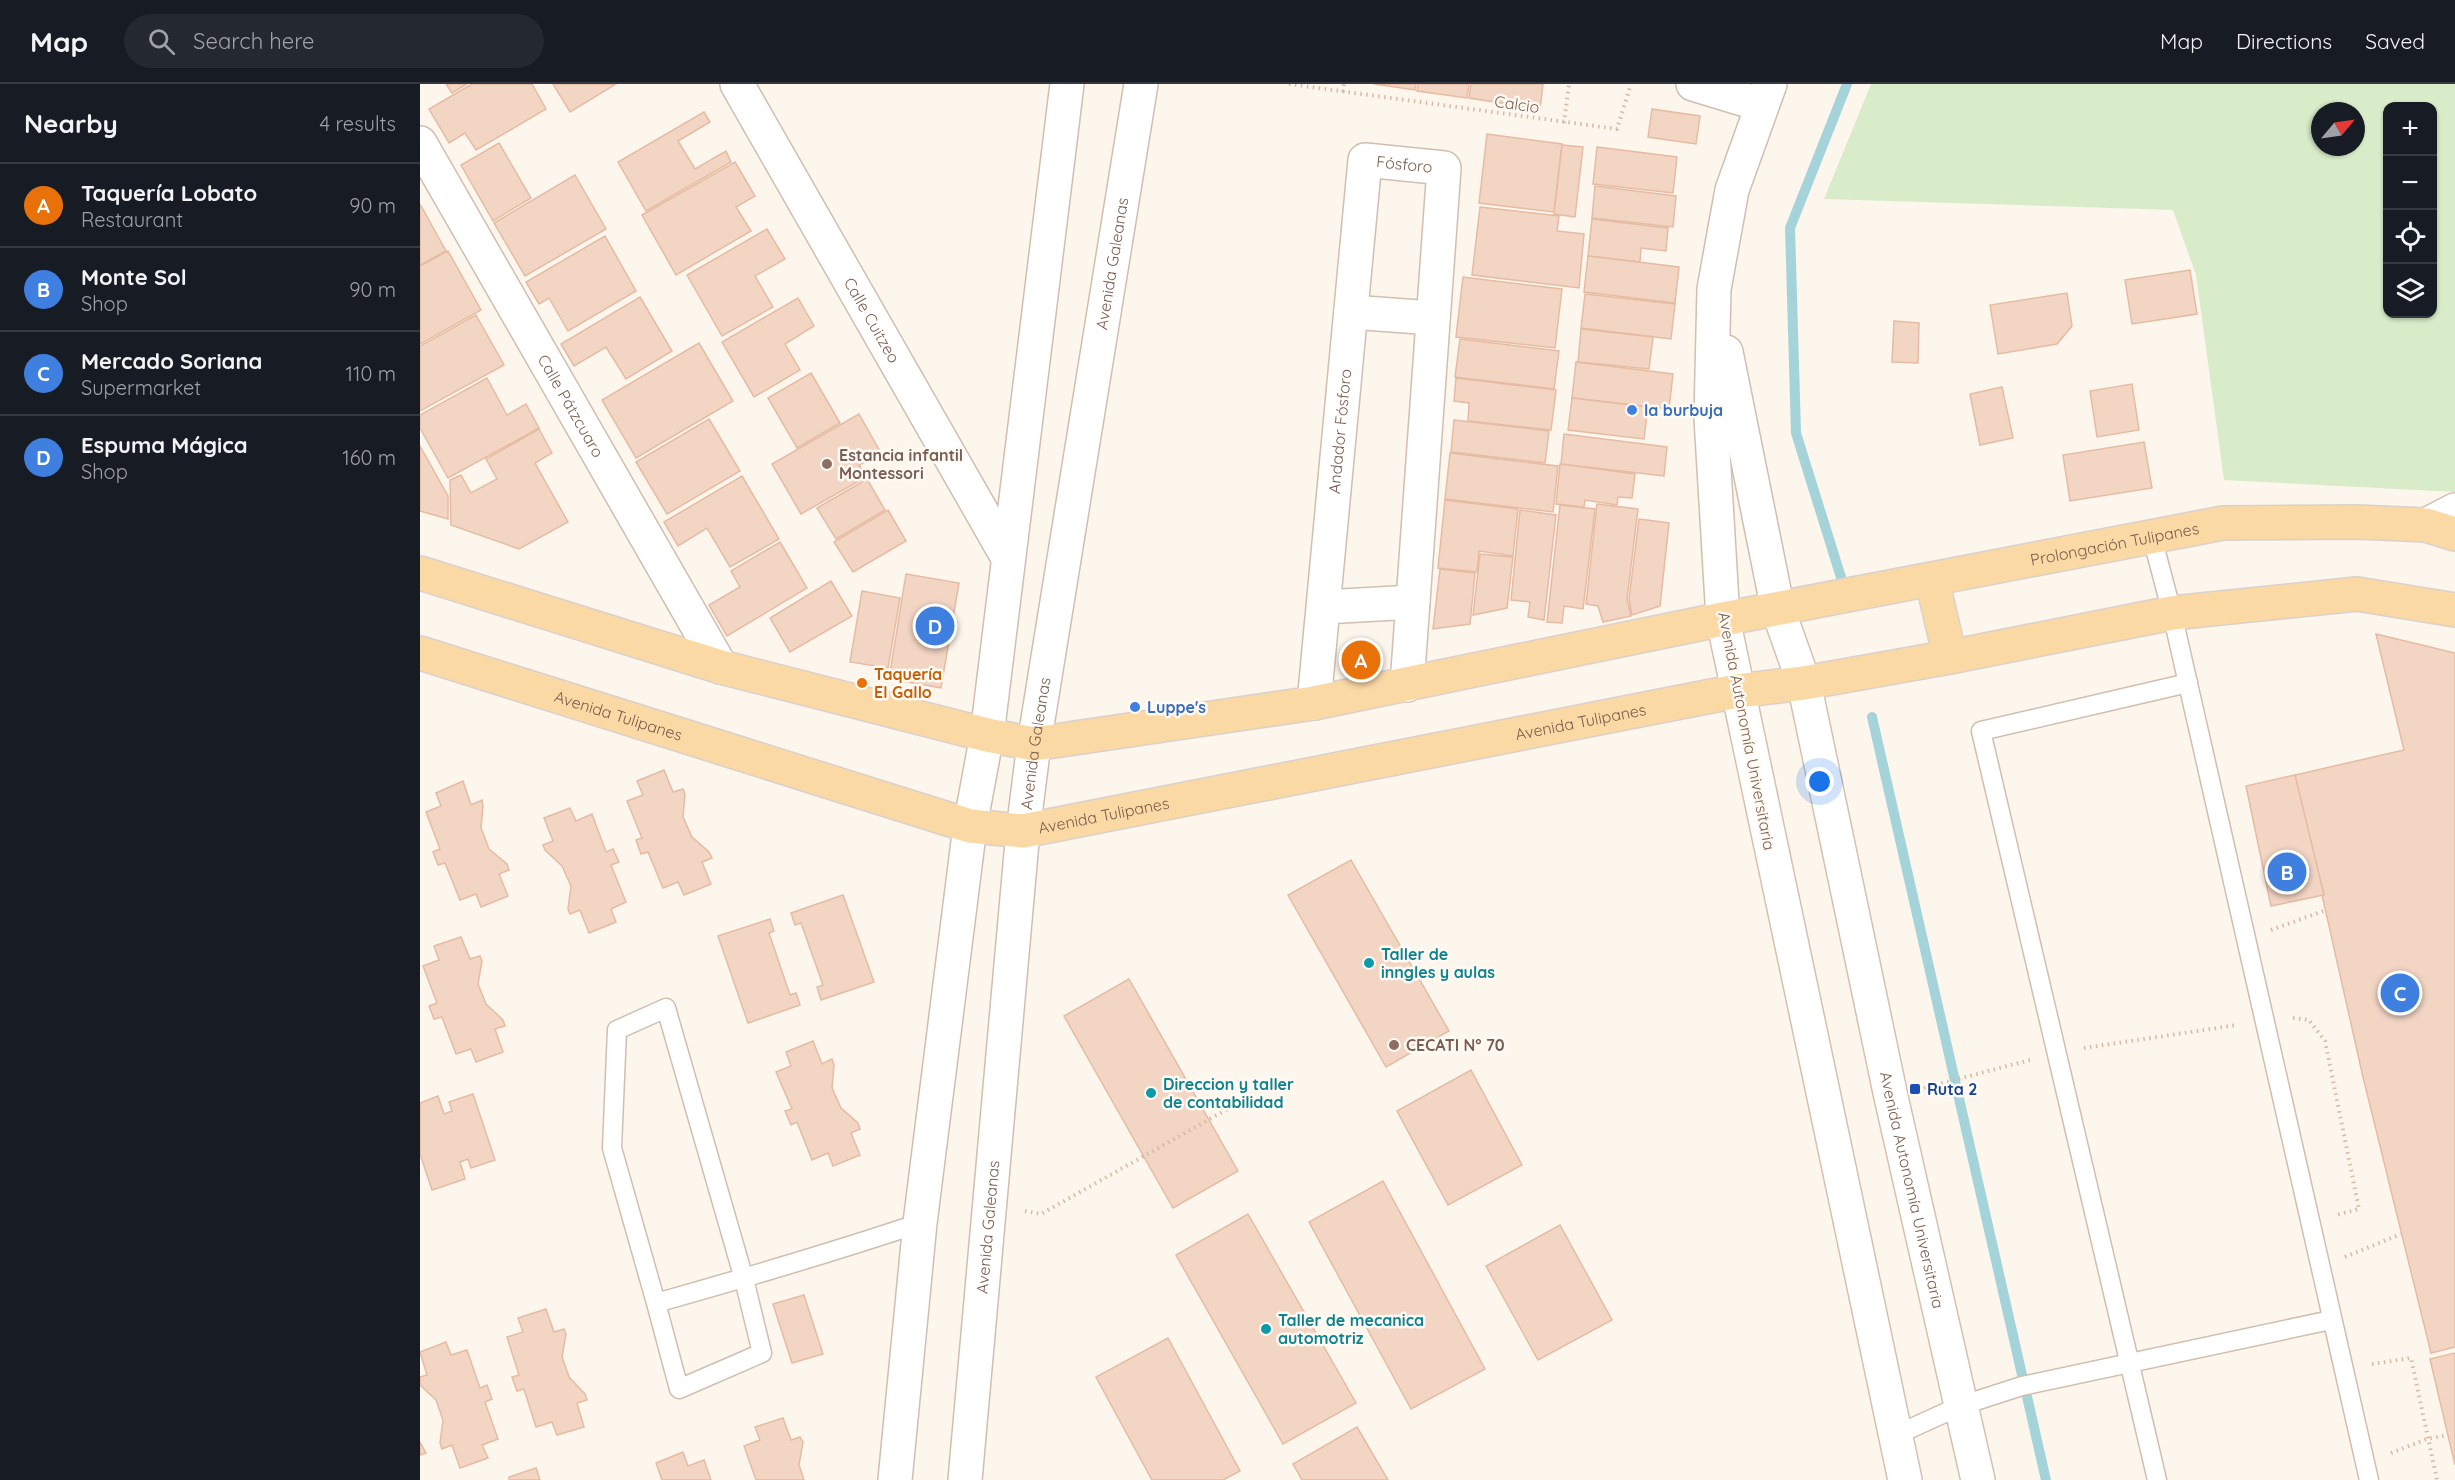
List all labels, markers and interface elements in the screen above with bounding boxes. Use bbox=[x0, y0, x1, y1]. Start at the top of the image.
search box bbox=[124, 14, 544, 68]
text: Map bbox=[30, 24, 88, 59]
icon: search bbox=[145, 25, 178, 58]
text: Search here bbox=[193, 27, 315, 55]
text: Map bbox=[2160, 28, 2203, 54]
text: Directions bbox=[2236, 28, 2332, 54]
text: Saved bbox=[2365, 28, 2425, 54]
street label: Calcio bbox=[1493, 91, 1541, 117]
north arrow bbox=[2311, 102, 2365, 156]
map controls bbox=[2383, 102, 2437, 318]
button: + bbox=[2383, 102, 2437, 156]
text: Nearby bbox=[24, 107, 118, 140]
text: 4 results bbox=[320, 111, 396, 136]
street label: Fósforo bbox=[1375, 151, 1434, 177]
button: − bbox=[2383, 156, 2437, 210]
text: Taquería Lobato bbox=[81, 179, 257, 207]
text: A bbox=[37, 193, 50, 218]
text: 90 m bbox=[349, 193, 396, 218]
street label: Avenida Galeanas bbox=[1091, 196, 1132, 331]
text: Restaurant bbox=[81, 207, 183, 232]
button: locate bbox=[2383, 210, 2437, 264]
text: Monte Sol bbox=[81, 263, 187, 291]
button: layers bbox=[2383, 264, 2437, 318]
street label: Calle Cuitzeo bbox=[840, 274, 904, 367]
text: B bbox=[37, 277, 50, 302]
text: 90 m bbox=[349, 277, 396, 302]
text: Shop bbox=[81, 291, 128, 316]
text: Mercado Soriana bbox=[81, 347, 262, 375]
street label: Calle Pátzcuaro bbox=[533, 351, 608, 461]
text: C bbox=[37, 361, 50, 386]
text: 110 m bbox=[346, 361, 396, 386]
street label: Andador Fósforo bbox=[1324, 368, 1355, 495]
text: Supermarket bbox=[81, 375, 201, 400]
place label: la burbuja bbox=[1644, 400, 1723, 420]
marker: la burbuja bbox=[1625, 403, 1639, 417]
text: Espuma Mágica bbox=[81, 431, 248, 459]
text: D bbox=[36, 445, 51, 470]
text: 160 m bbox=[342, 445, 396, 470]
place label: Estancia infantil Montessori bbox=[839, 445, 963, 483]
marker: Estancia infantil Montessori bbox=[820, 457, 834, 471]
text: Shop bbox=[81, 459, 128, 484]
street label: Prolongación Tulipanes bbox=[2029, 518, 2201, 570]
pin: D bbox=[916, 604, 954, 648]
street label: Avenida Autonomía Universitaria bbox=[1714, 610, 1780, 852]
pin: A bbox=[1342, 638, 1380, 682]
place label: Taquería El Gallo bbox=[874, 664, 942, 702]
marker: Taquería El Gallo bbox=[855, 676, 869, 690]
street label: Avenida Galeanas bbox=[1016, 676, 1055, 811]
street label: Avenida Tulipanes bbox=[552, 686, 685, 745]
place label: Luppe's bbox=[1147, 697, 1206, 717]
street label: Avenida Tulipanes bbox=[1513, 699, 1648, 744]
marker: Luppe's bbox=[1128, 700, 1142, 714]
your location bbox=[1805, 767, 1834, 796]
street label: Avenida Tulipanes bbox=[1036, 793, 1171, 838]
pin: B bbox=[2268, 850, 2306, 894]
place label: Taller de inngles y aulas bbox=[1381, 944, 1495, 982]
marker: Taller de inngles y aulas bbox=[1362, 956, 1376, 970]
pin: C bbox=[2380, 970, 2420, 1016]
place label: CECATI N° 70 bbox=[1406, 1035, 1505, 1055]
marker: CECATI N° 70 bbox=[1387, 1038, 1401, 1052]
street label: Avenida Autonomía Universitaria bbox=[1876, 1070, 1949, 1310]
place label: Direccion y taller de contabilidad bbox=[1163, 1074, 1294, 1112]
place label: Ruta 2 bbox=[1927, 1079, 1977, 1099]
marker: Ruta 2 bbox=[1908, 1082, 1922, 1096]
marker: Direccion y taller de contabilidad bbox=[1144, 1086, 1158, 1100]
street label: Avenida Galeanas bbox=[972, 1160, 1004, 1294]
place label: Taller de mecanica automotriz bbox=[1278, 1310, 1424, 1348]
marker: Taller de mecanica automotriz bbox=[1259, 1322, 1273, 1336]

